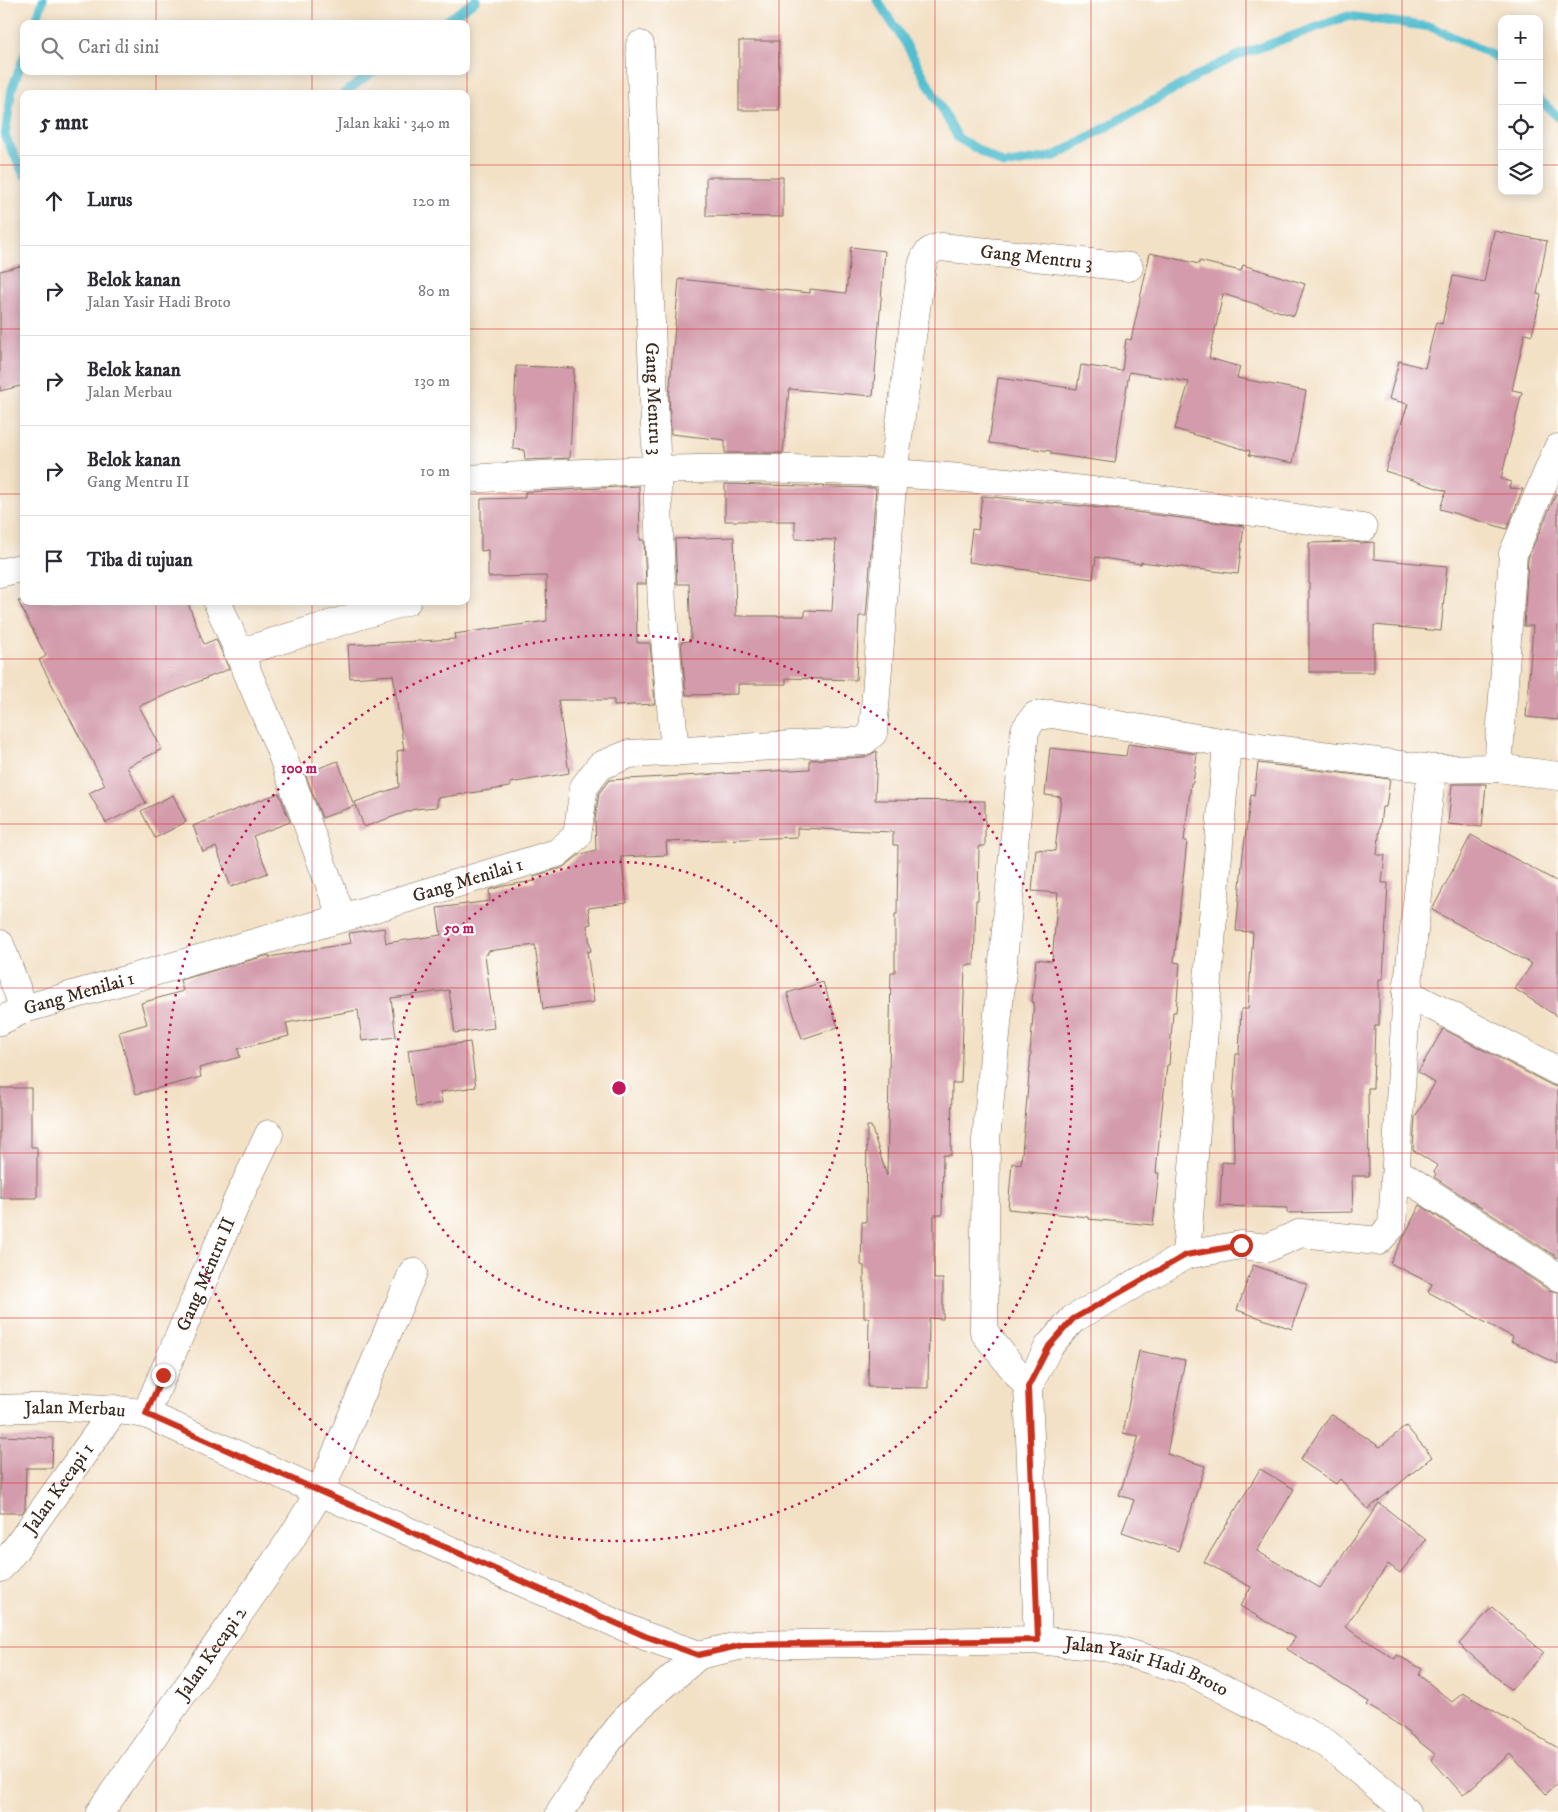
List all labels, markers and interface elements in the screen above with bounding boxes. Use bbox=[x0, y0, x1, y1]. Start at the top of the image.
map controls bbox=[1498, 15, 1543, 195]
button: + bbox=[1498, 15, 1543, 60]
search box bbox=[20, 20, 470, 75]
icon: search bbox=[38, 34, 66, 62]
text: Cari di sini bbox=[78, 36, 159, 59]
button: − bbox=[1498, 60, 1543, 105]
button: locate bbox=[1498, 105, 1543, 150]
text: 5 mnt bbox=[40, 110, 88, 136]
text: Jalan kaki · 340 m bbox=[337, 113, 450, 133]
button: layers bbox=[1498, 150, 1543, 195]
icon: ahead bbox=[40, 187, 68, 215]
text: Lurus bbox=[87, 189, 132, 212]
text: 120 m bbox=[412, 191, 450, 211]
street label: Gang Mentru 3 bbox=[979, 240, 1094, 275]
text: Belok kanan bbox=[87, 269, 181, 292]
icon: right bbox=[40, 277, 68, 305]
text: 80 m bbox=[418, 281, 450, 301]
text: Jalan Yasir Hadi Broto bbox=[87, 292, 230, 312]
street label: Gang Mentru 3 bbox=[640, 342, 668, 456]
text: Belok kanan bbox=[87, 359, 181, 382]
icon: right bbox=[40, 367, 68, 395]
text: 130 m bbox=[414, 371, 450, 391]
text: Jalan Merbau bbox=[87, 382, 172, 402]
text: Belok kanan bbox=[87, 449, 181, 472]
icon: right bbox=[40, 457, 68, 485]
text: 10 m bbox=[420, 461, 450, 481]
text: Gang Mentru II bbox=[87, 472, 189, 492]
icon: arrive bbox=[40, 547, 68, 575]
text: Tiba di tujuan bbox=[87, 549, 193, 572]
text: 100 m bbox=[281, 759, 318, 778]
street label: Gang Menilai 1 bbox=[410, 852, 526, 908]
text: 50 m bbox=[443, 919, 475, 938]
street label: Gang Menilai 1 bbox=[21, 966, 137, 1020]
centre of rings bbox=[610, 1079, 628, 1097]
street label: Gang Mentru II bbox=[171, 1214, 240, 1335]
route start bbox=[1230, 1234, 1253, 1257]
route end bbox=[152, 1364, 175, 1387]
street label: Jalan Merbau bbox=[22, 1396, 127, 1422]
street label: Jalan Kecapi 1 bbox=[17, 1438, 99, 1540]
street label: Jalan Kecapi 2 bbox=[170, 1602, 252, 1706]
street label: Jalan Yasir Hadi Broto bbox=[1062, 1631, 1232, 1701]

